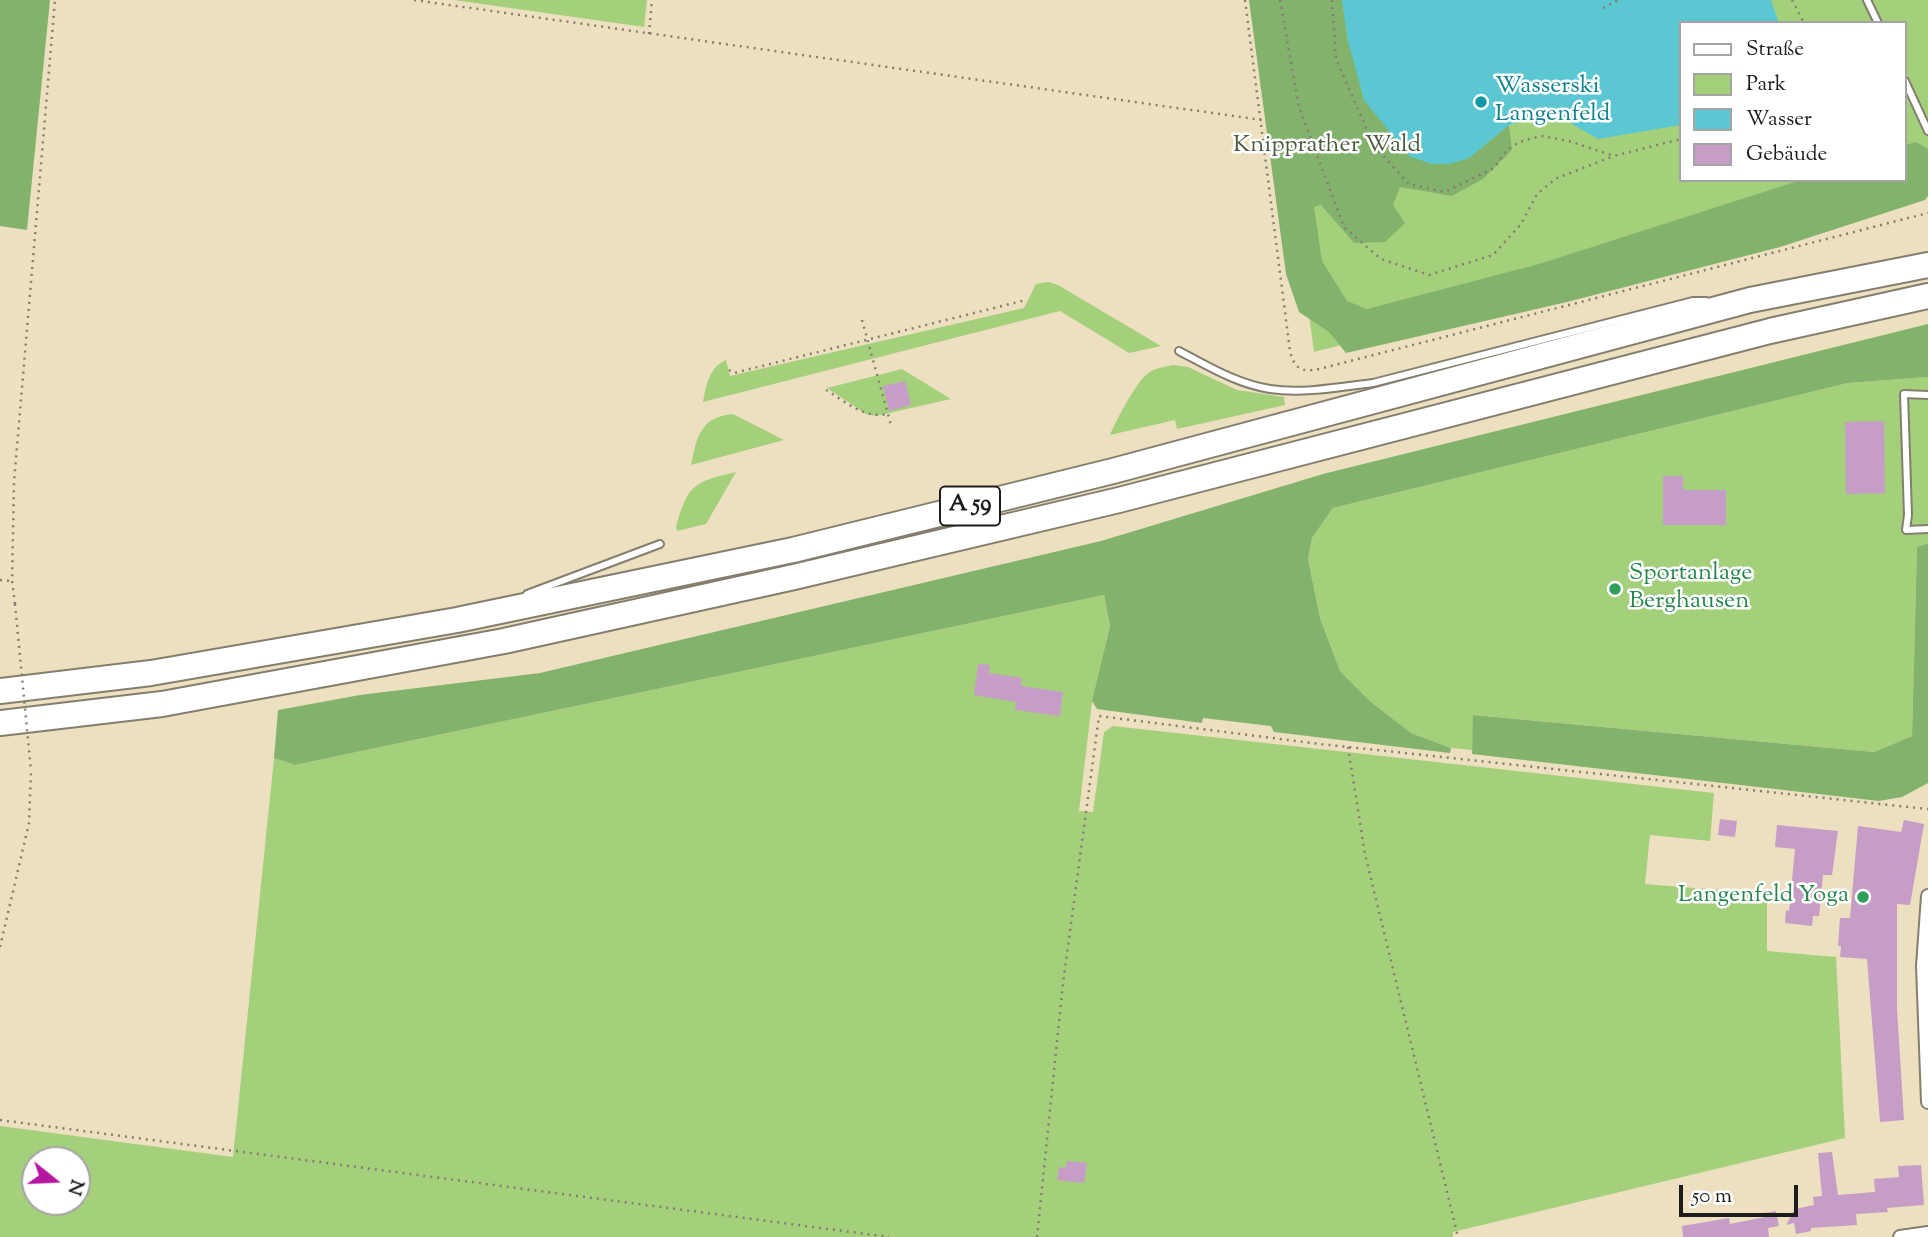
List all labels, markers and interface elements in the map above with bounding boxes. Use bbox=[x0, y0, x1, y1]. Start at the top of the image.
legend bbox=[1680, 21, 1907, 182]
text: Straße bbox=[1746, 35, 1804, 65]
text: Park bbox=[1746, 70, 1786, 100]
place label: Wasserski Langenfeld bbox=[1495, 74, 1610, 130]
marker: Wasserski Langenfeld bbox=[1473, 94, 1489, 110]
text: Wasser bbox=[1746, 105, 1812, 135]
park label: Knipprather Wald bbox=[1233, 133, 1421, 161]
text: Gebäude bbox=[1746, 140, 1827, 170]
road number: A 59 bbox=[940, 486, 1000, 526]
place label: Sportanlage Berghausen bbox=[1629, 561, 1752, 617]
marker: Sportanlage Berghausen bbox=[1607, 581, 1623, 597]
place label: Langenfeld Yoga bbox=[1678, 883, 1849, 911]
marker: Langenfeld Yoga bbox=[1855, 889, 1871, 905]
north arrow bbox=[21, 1146, 91, 1216]
scale bar bbox=[1683, 1170, 1802, 1214]
text: N bbox=[59, 1176, 90, 1198]
text: 50 m bbox=[1692, 1182, 1732, 1212]

